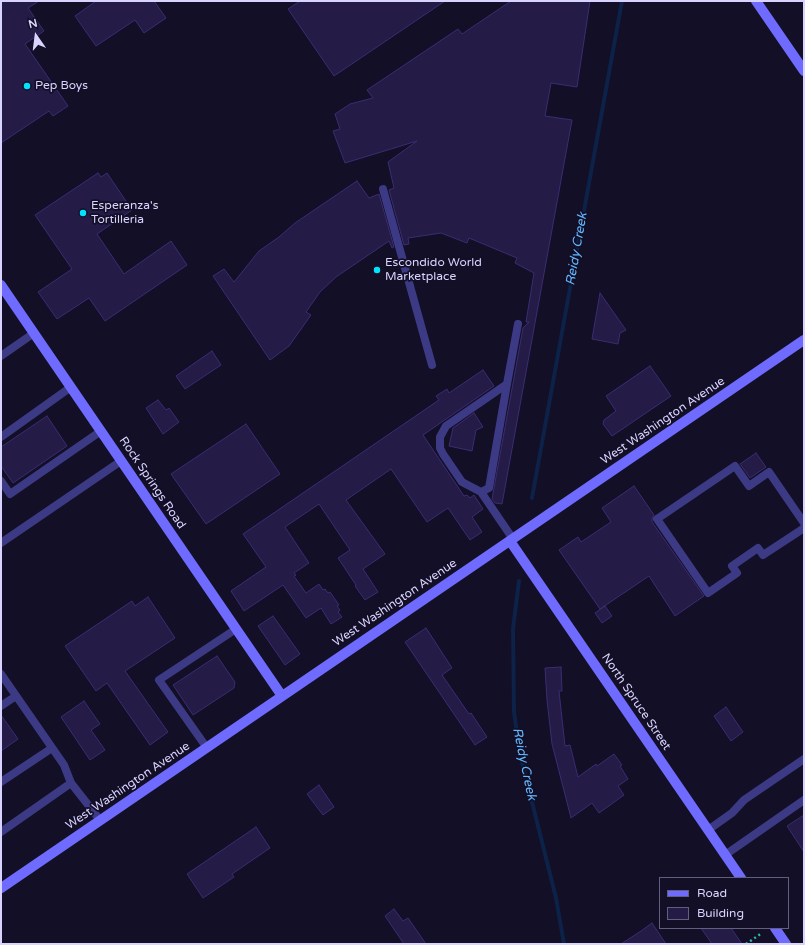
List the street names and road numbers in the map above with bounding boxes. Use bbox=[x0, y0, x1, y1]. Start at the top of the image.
street label: West Washington Avenue bbox=[598, 374, 728, 468]
street label: Rock Springs Road bbox=[116, 434, 188, 532]
street label: West Washington Avenue bbox=[330, 556, 460, 650]
street label: North Spruce Street bbox=[598, 651, 674, 753]
street label: West Washington Avenue bbox=[63, 739, 193, 833]

